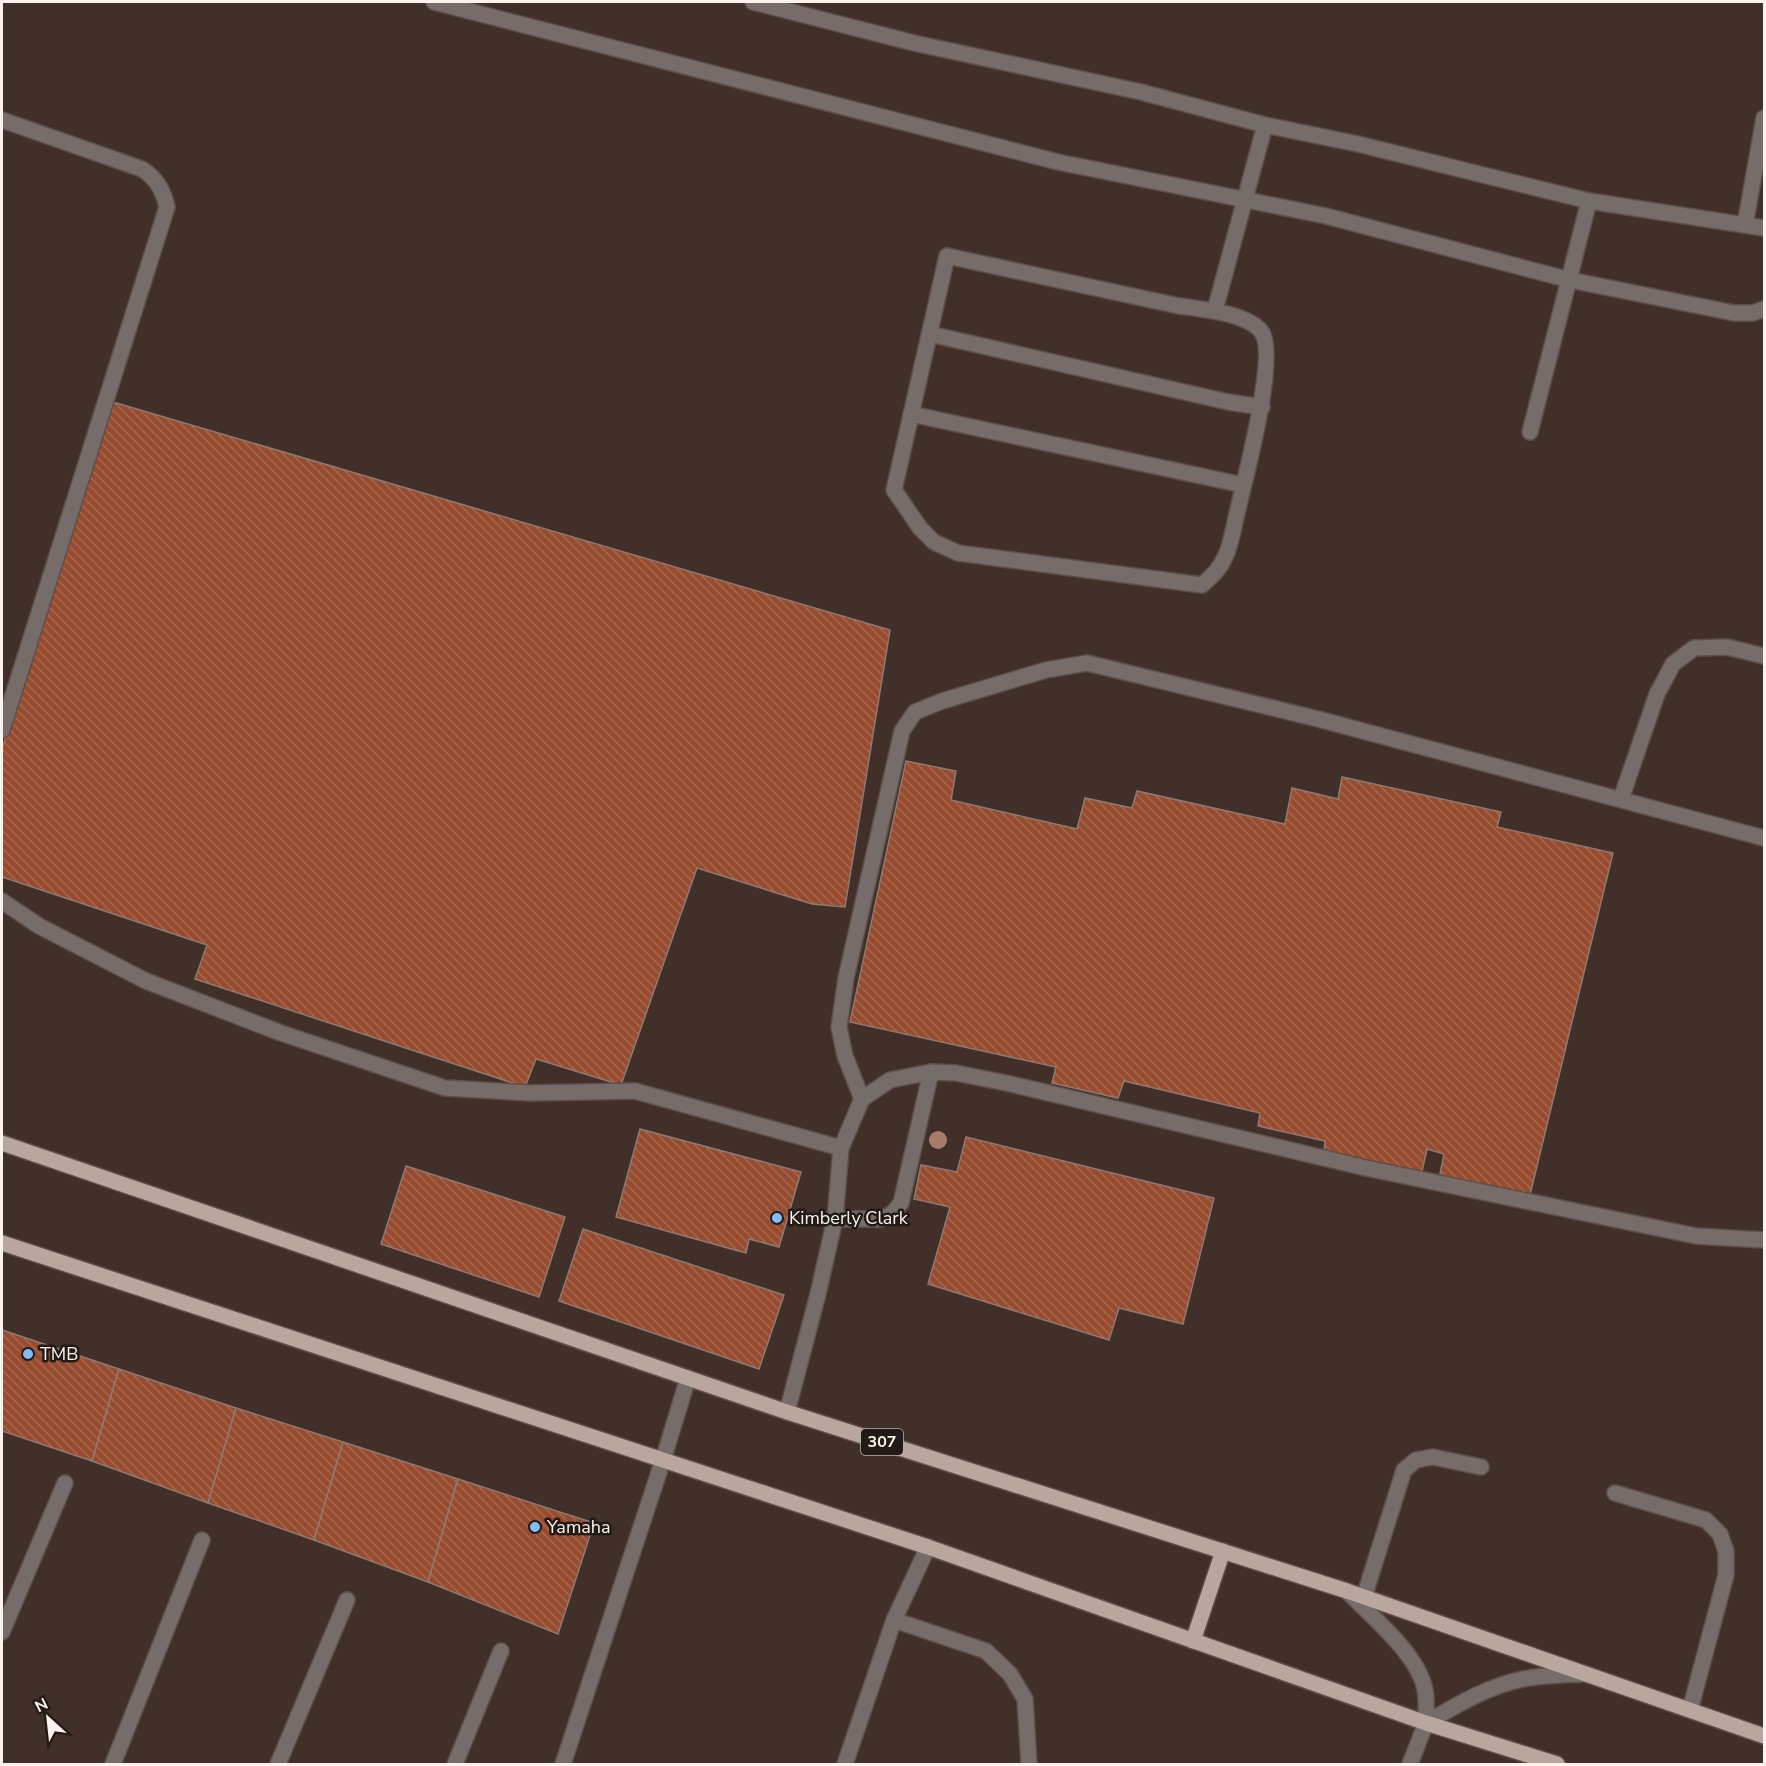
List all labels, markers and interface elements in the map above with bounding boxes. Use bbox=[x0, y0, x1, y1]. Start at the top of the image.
place label: Kimberly Clark bbox=[789, 1206, 909, 1230]
marker: Kimberly Clark bbox=[770, 1211, 784, 1225]
place label: TMB bbox=[40, 1342, 78, 1366]
marker: TMB bbox=[21, 1347, 35, 1361]
road number: 307 bbox=[861, 1429, 903, 1455]
place label: Yamaha bbox=[546, 1515, 611, 1539]
marker: Yamaha bbox=[528, 1520, 542, 1534]
north arrow bbox=[18, 1688, 78, 1748]
text: N bbox=[31, 1693, 52, 1718]

